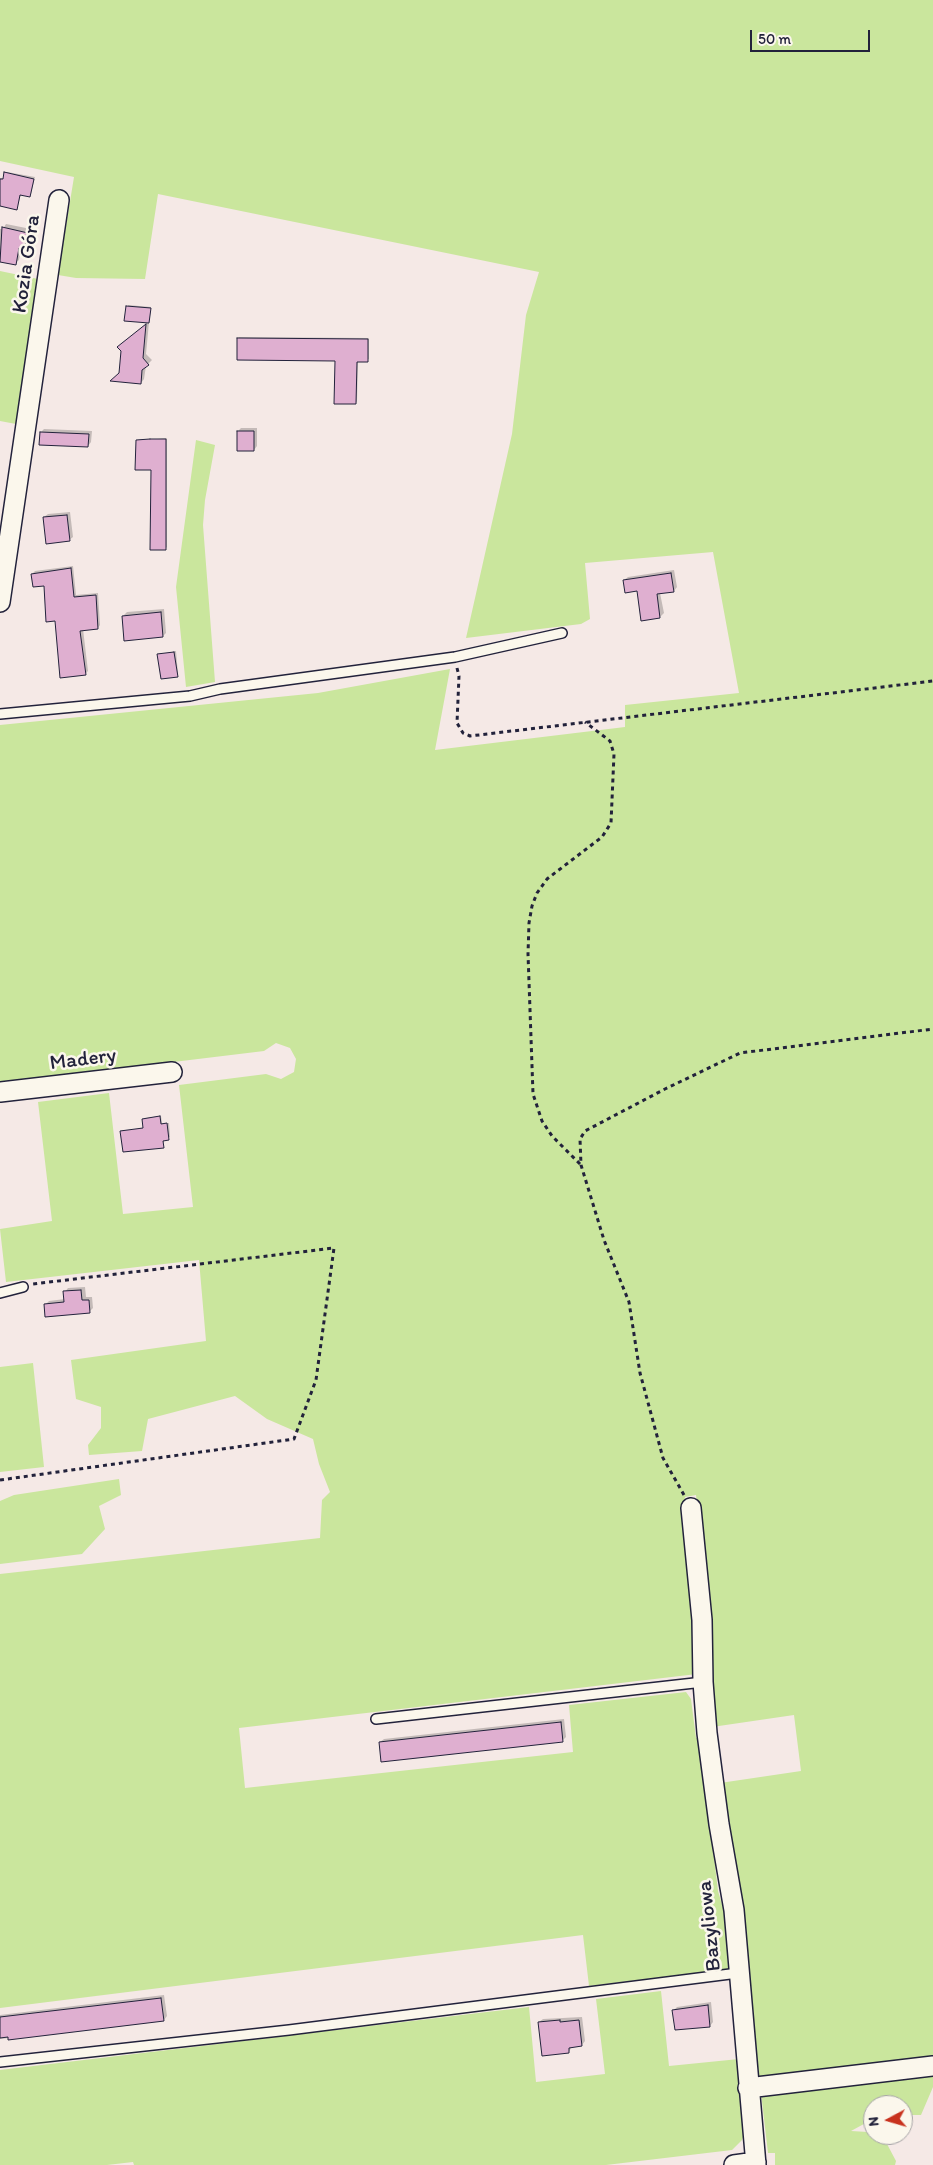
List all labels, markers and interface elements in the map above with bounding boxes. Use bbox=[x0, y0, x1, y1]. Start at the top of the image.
scale bar bbox=[753, 20, 873, 52]
text: 50 m bbox=[758, 30, 791, 48]
street label: Kozia Góra bbox=[8, 213, 46, 315]
street label: Madery bbox=[48, 1043, 118, 1077]
street label: Bazyliowa bbox=[693, 1879, 727, 1973]
north arrow bbox=[863, 2095, 913, 2145]
text: N bbox=[865, 2116, 883, 2127]

